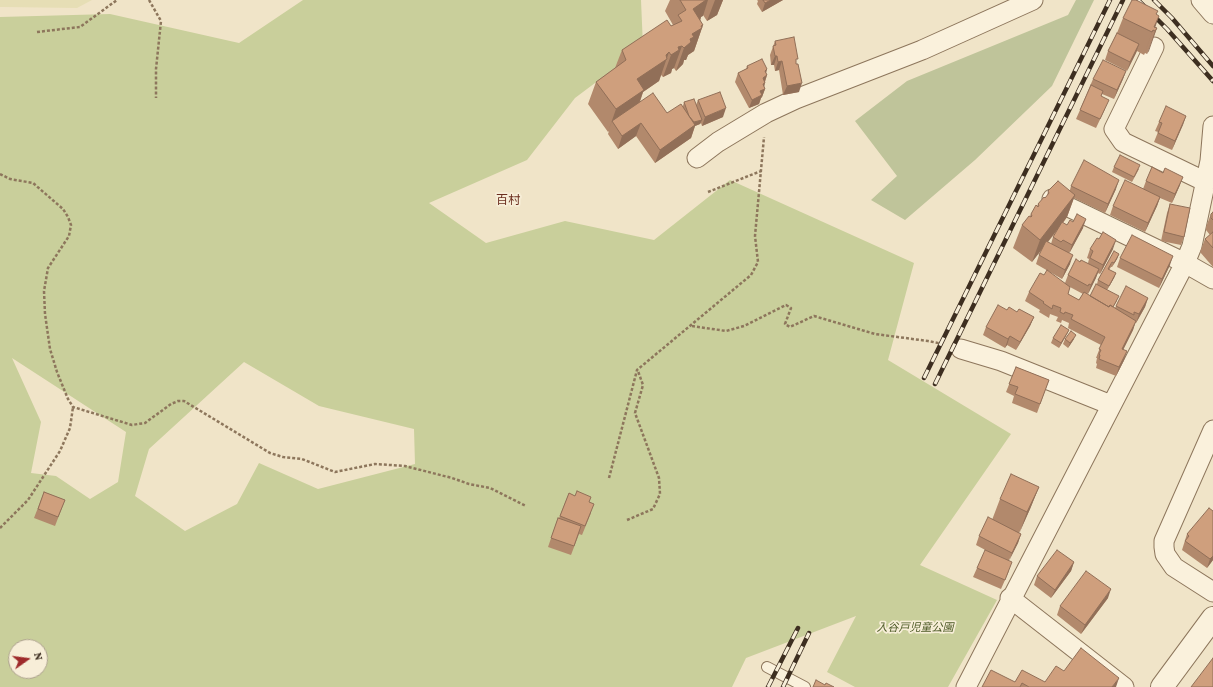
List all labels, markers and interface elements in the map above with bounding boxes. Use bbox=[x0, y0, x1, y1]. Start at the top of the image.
district label: 百村 bbox=[496, 193, 520, 207]
park label: 入谷戸児童公園 bbox=[877, 621, 953, 635]
north arrow bbox=[8, 639, 48, 679]
text: N bbox=[32, 651, 45, 661]

